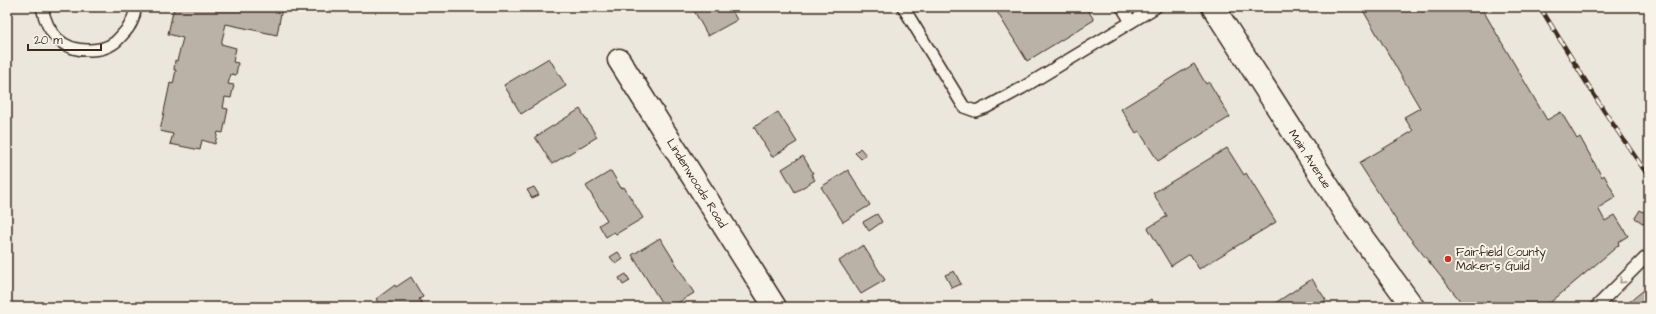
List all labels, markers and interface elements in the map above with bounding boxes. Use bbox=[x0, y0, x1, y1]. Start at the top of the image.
scale bar bbox=[28, 26, 101, 52]
text: 20 m bbox=[34, 32, 63, 49]
street label: Main Avenue bbox=[1284, 126, 1335, 193]
street label: Lindenwoods Road bbox=[662, 135, 731, 231]
place label: Fairfield County Maker's Guild bbox=[1456, 244, 1546, 275]
marker: Fairfield County Maker's Guild bbox=[1443, 254, 1453, 264]
one-way arrow bbox=[1619, 276, 1627, 284]

